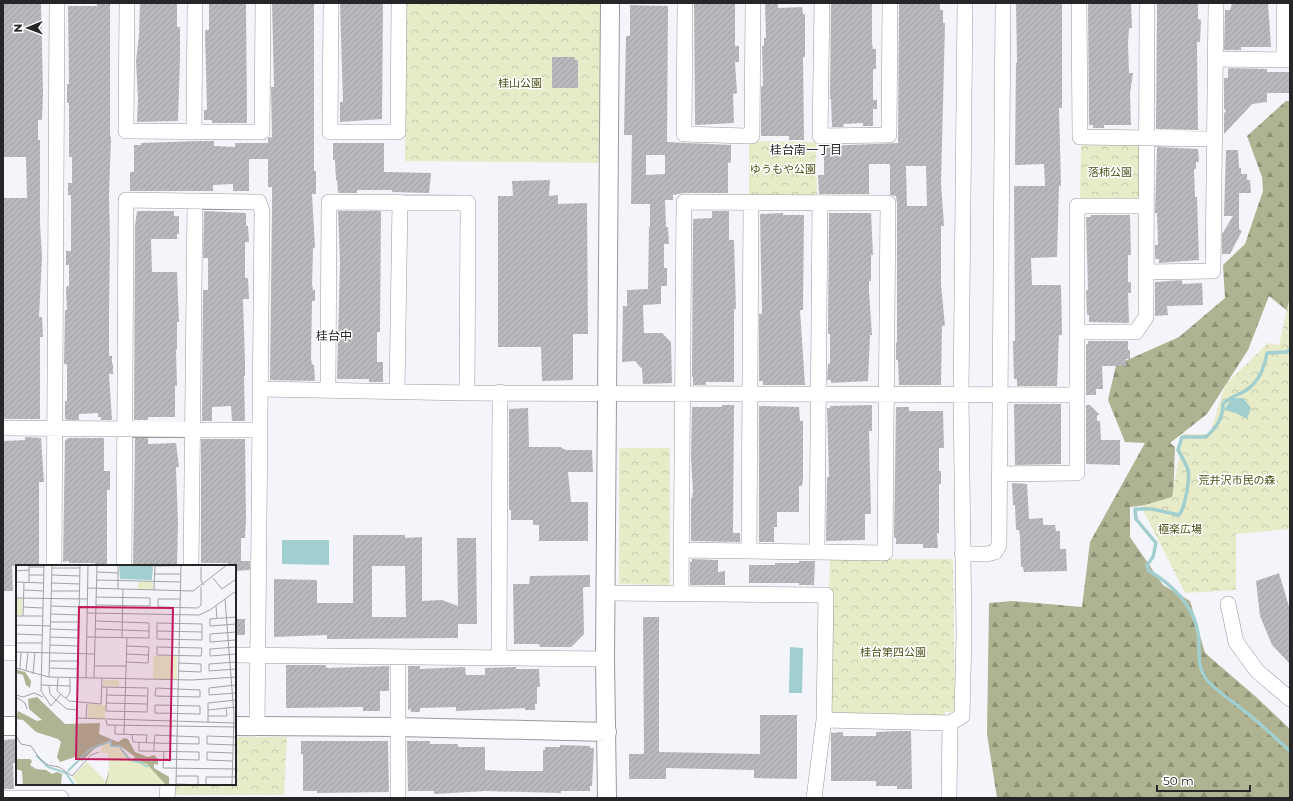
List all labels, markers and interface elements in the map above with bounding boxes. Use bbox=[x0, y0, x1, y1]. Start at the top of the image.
north arrow bbox=[8, 8, 48, 48]
text: N bbox=[11, 24, 25, 33]
park label: 桂山公園 bbox=[498, 76, 542, 90]
district label: 桂台南一丁目 bbox=[770, 142, 842, 157]
park label: ゆうもや公園 bbox=[750, 162, 816, 176]
park label: 落柿公園 bbox=[1088, 165, 1132, 179]
district label: 桂台中 bbox=[316, 328, 352, 343]
park label: 荒井沢市民の森 bbox=[1199, 473, 1276, 487]
park label: 極楽広場 bbox=[1158, 522, 1202, 536]
inset map bbox=[16, 565, 236, 785]
park label: 桂台第四公園 bbox=[860, 645, 926, 659]
scale bar bbox=[1157, 767, 1250, 793]
text: 50 m bbox=[1163, 773, 1194, 788]

